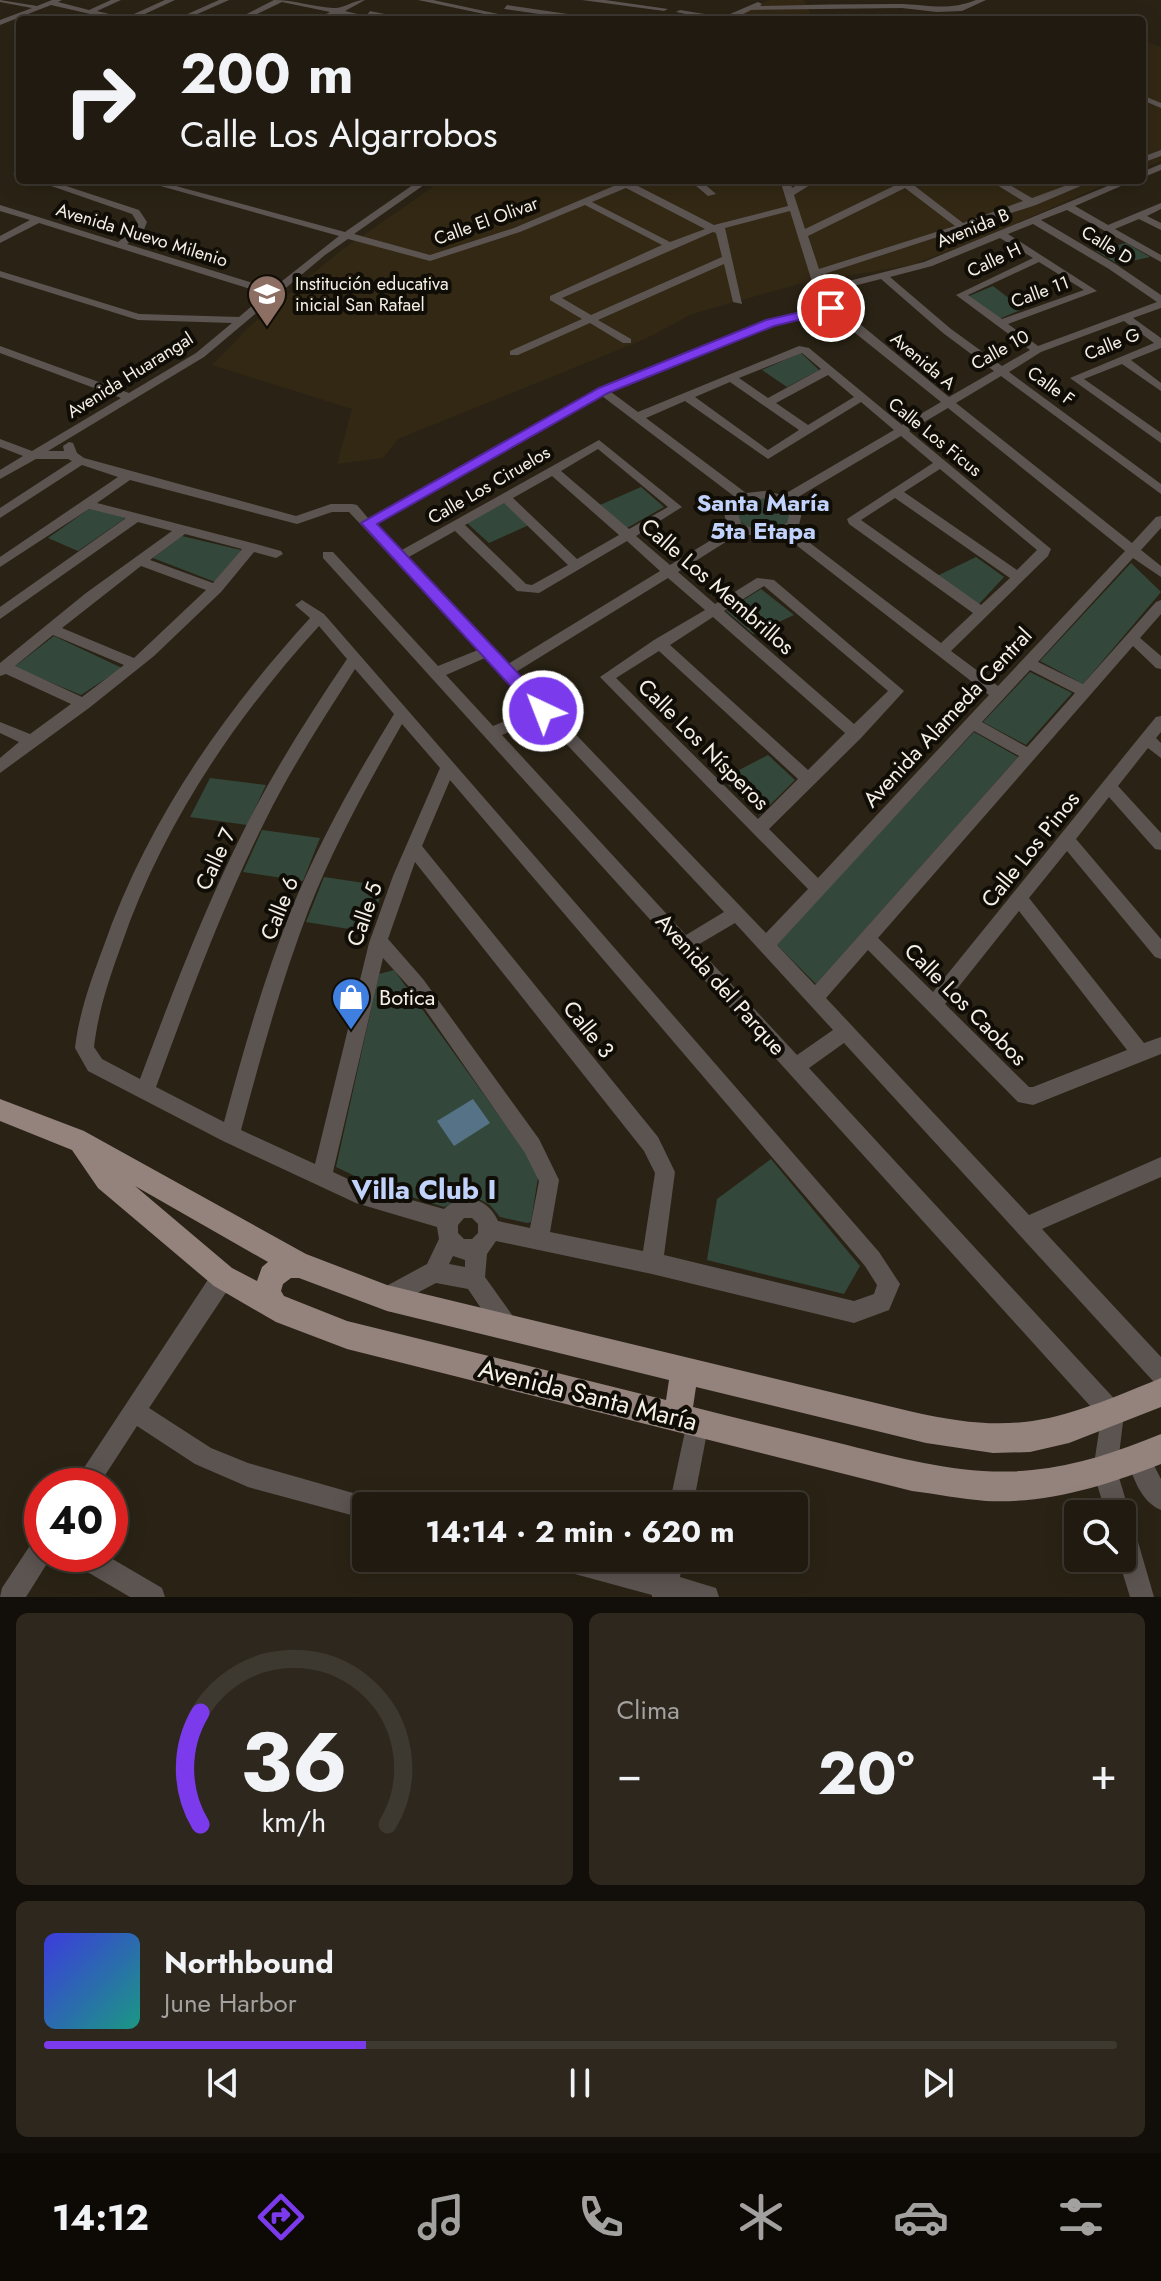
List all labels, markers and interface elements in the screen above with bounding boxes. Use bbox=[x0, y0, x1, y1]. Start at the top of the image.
text: 200 m bbox=[180, 33, 354, 114]
icon: right bbox=[48, 48, 152, 152]
text: Calle Los Algarrobos bbox=[180, 108, 497, 160]
street label: Calle El Olivar bbox=[430, 190, 543, 252]
street label: Avenida Nuevo Milenio bbox=[53, 197, 231, 274]
street label: Avenida B bbox=[933, 202, 1013, 254]
street label: Calle D bbox=[1076, 219, 1138, 271]
street label: Calle H bbox=[963, 236, 1025, 284]
street label: Calle 11 bbox=[1007, 269, 1073, 315]
place label: Institución educativa inicial San Rafael bbox=[295, 271, 449, 318]
school or university icon: Institución educativa inicial San Rafael bbox=[246, 273, 288, 328]
pin bbox=[797, 274, 865, 342]
icon: arrive bbox=[809, 286, 853, 330]
street label: Calle G bbox=[1080, 321, 1144, 367]
street label: Calle 10 bbox=[966, 323, 1034, 377]
street label: Avenida Huarangal bbox=[62, 326, 198, 424]
street label: Avenida A bbox=[885, 326, 961, 396]
street label: Calle F bbox=[1022, 360, 1080, 412]
street label: Calle Los Ficus bbox=[883, 391, 987, 483]
street label: Calle Los Ciruelos bbox=[423, 439, 555, 531]
district label: Santa María 5ta Etapa bbox=[696, 485, 830, 548]
street label: Calle Los Membrillos bbox=[634, 510, 802, 662]
street label: Avenida Alameda Central bbox=[855, 620, 1039, 814]
position arrow bbox=[501, 669, 585, 753]
street label: Calle Los Nísperos bbox=[631, 671, 777, 817]
street label: Calle Los Pinos bbox=[973, 784, 1087, 914]
street label: Calle 7 bbox=[187, 822, 243, 895]
street label: Calle 6 bbox=[252, 871, 306, 945]
street label: Calle 5 bbox=[338, 878, 390, 950]
street label: Avenida del Parque bbox=[648, 906, 794, 1062]
street label: Calle Los Caobos bbox=[897, 935, 1035, 1073]
shop icon: Botica bbox=[330, 976, 372, 1031]
place label: Botica bbox=[379, 981, 435, 1013]
street label: Calle 3 bbox=[556, 993, 622, 1065]
district label: Villa Club I bbox=[351, 1169, 496, 1210]
street label: Avenida Santa María bbox=[474, 1349, 702, 1441]
speed limit sign: 40 bbox=[24, 1468, 128, 1572]
map controls bbox=[1064, 1500, 1136, 1572]
button: search bbox=[1064, 1500, 1136, 1572]
text: 14:14 · 2 min · 620 m bbox=[425, 1510, 735, 1553]
text: Clima bbox=[617, 1691, 680, 1729]
text: 36 bbox=[241, 1702, 348, 1822]
text: 20° bbox=[818, 1730, 915, 1817]
text: − bbox=[617, 1742, 642, 1806]
text: + bbox=[1090, 1742, 1117, 1806]
text: km/h bbox=[262, 1801, 327, 1843]
text: Northbound bbox=[164, 1941, 334, 1984]
text: June Harbor bbox=[164, 1984, 297, 2022]
icon: previous bbox=[201, 2061, 245, 2105]
icon: pause bbox=[558, 2061, 602, 2105]
icon: next bbox=[916, 2061, 960, 2105]
icon: directions bbox=[253, 2189, 309, 2245]
icon: music bbox=[413, 2189, 469, 2245]
icon: phone bbox=[573, 2189, 629, 2245]
icon: climate bbox=[733, 2189, 789, 2245]
icon: car bbox=[893, 2189, 949, 2245]
icon: filters bbox=[1053, 2189, 1109, 2245]
text: 14:12 bbox=[52, 2191, 149, 2243]

